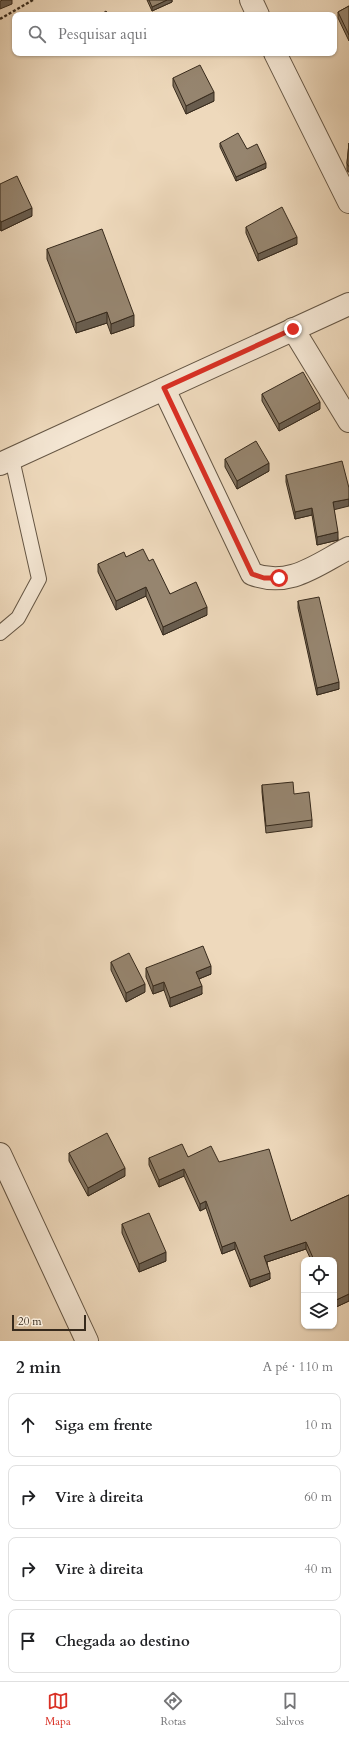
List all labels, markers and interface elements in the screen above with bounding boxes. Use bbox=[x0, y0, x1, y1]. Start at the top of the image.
search box bbox=[12, 12, 337, 56]
icon: search bbox=[26, 23, 48, 45]
text: Pesquisar aqui bbox=[58, 24, 147, 44]
route end bbox=[284, 320, 302, 338]
route start bbox=[270, 569, 288, 587]
map controls bbox=[301, 1257, 337, 1329]
button: locate bbox=[301, 1257, 337, 1293]
button: layers bbox=[301, 1293, 337, 1329]
scale bar bbox=[12, 1313, 86, 1332]
text: 20 m bbox=[18, 1314, 42, 1329]
text: 2 min bbox=[16, 1356, 61, 1379]
text: A pé · 110 m bbox=[263, 1358, 333, 1376]
icon: ahead bbox=[17, 1414, 39, 1436]
text: Siga em frente bbox=[55, 1415, 153, 1435]
text: 10 m bbox=[304, 1416, 332, 1434]
icon: right bbox=[17, 1486, 39, 1508]
text: Vire à direita bbox=[55, 1487, 143, 1507]
text: 60 m bbox=[304, 1488, 332, 1506]
icon: right bbox=[17, 1558, 39, 1580]
text: Vire à direita bbox=[55, 1559, 143, 1579]
text: 40 m bbox=[304, 1560, 332, 1578]
icon: arrive bbox=[17, 1630, 39, 1652]
text: Chegada ao destino bbox=[55, 1631, 190, 1651]
tab: Mapa bbox=[45, 1690, 71, 1729]
tab: Rotas bbox=[160, 1690, 186, 1729]
tab: Salvos bbox=[276, 1690, 304, 1729]

